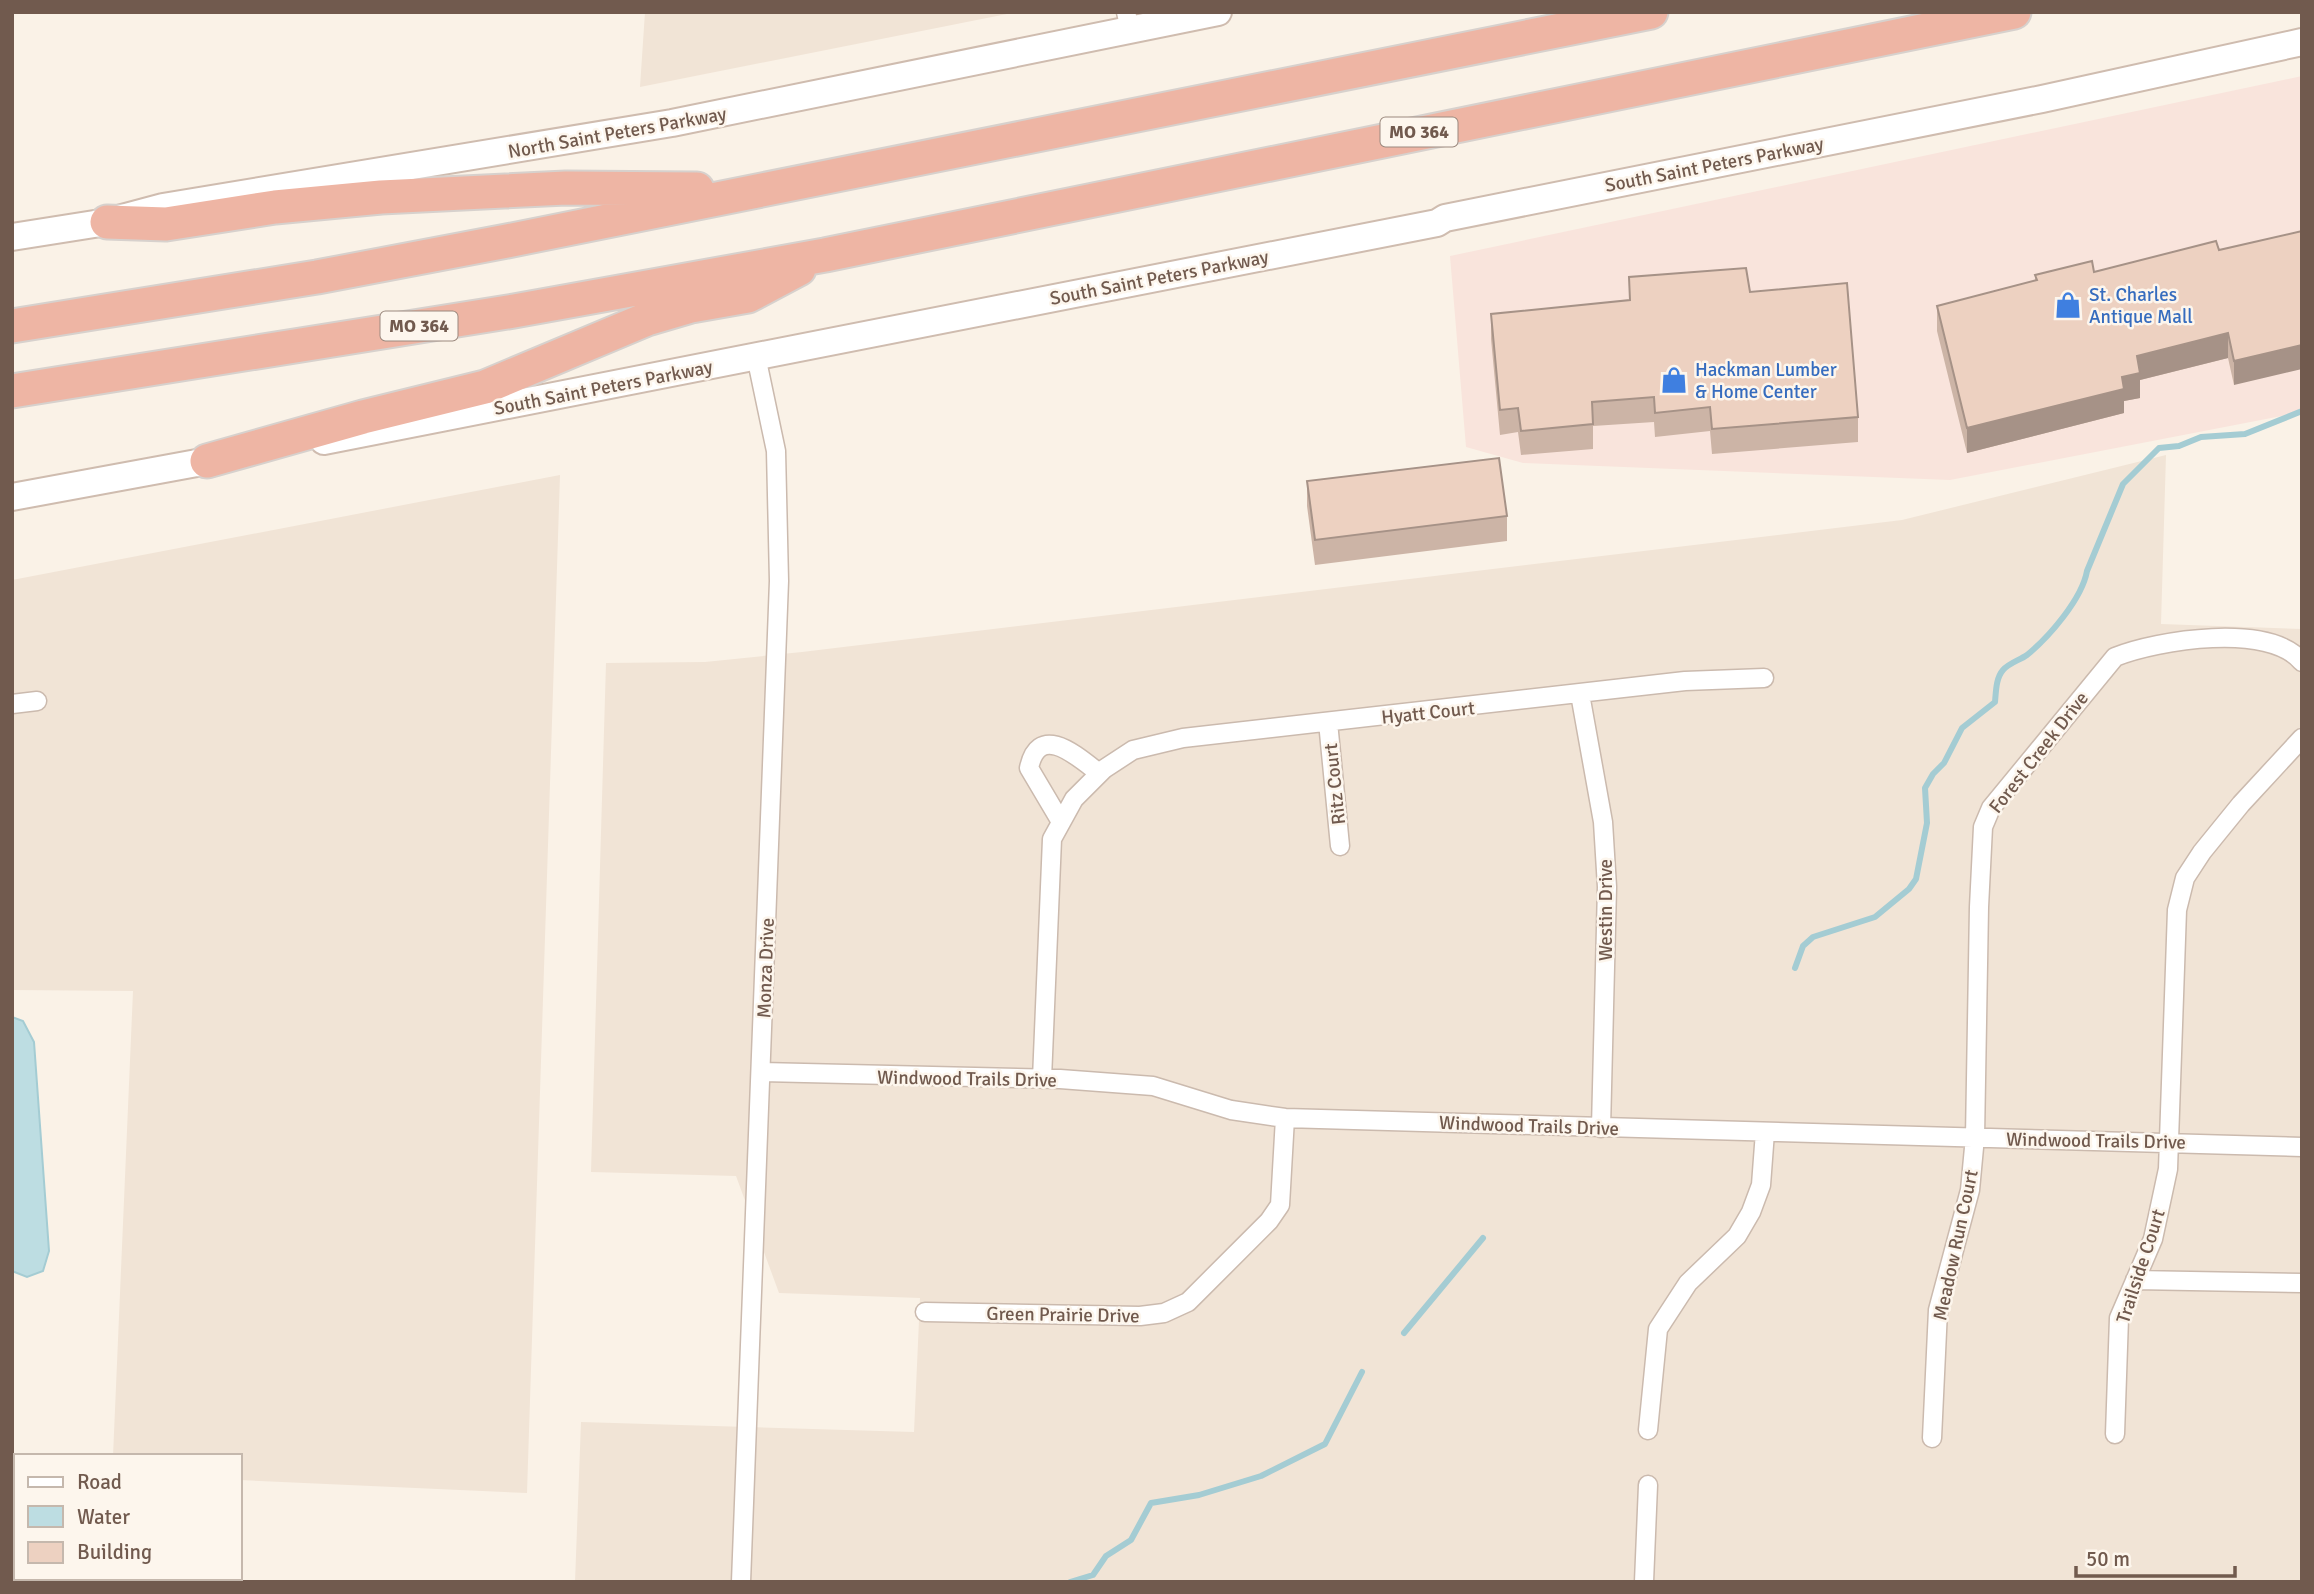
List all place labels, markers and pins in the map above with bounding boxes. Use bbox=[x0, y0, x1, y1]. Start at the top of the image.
place label: St. Charles Antique Mall bbox=[2089, 283, 2193, 329]
shop icon: St. Charles Antique Mall bbox=[2053, 290, 2083, 320]
place label: Hackman Lumber & Home Center bbox=[1695, 358, 1837, 404]
shop icon: Hackman Lumber & Home Center bbox=[1659, 365, 1689, 395]

